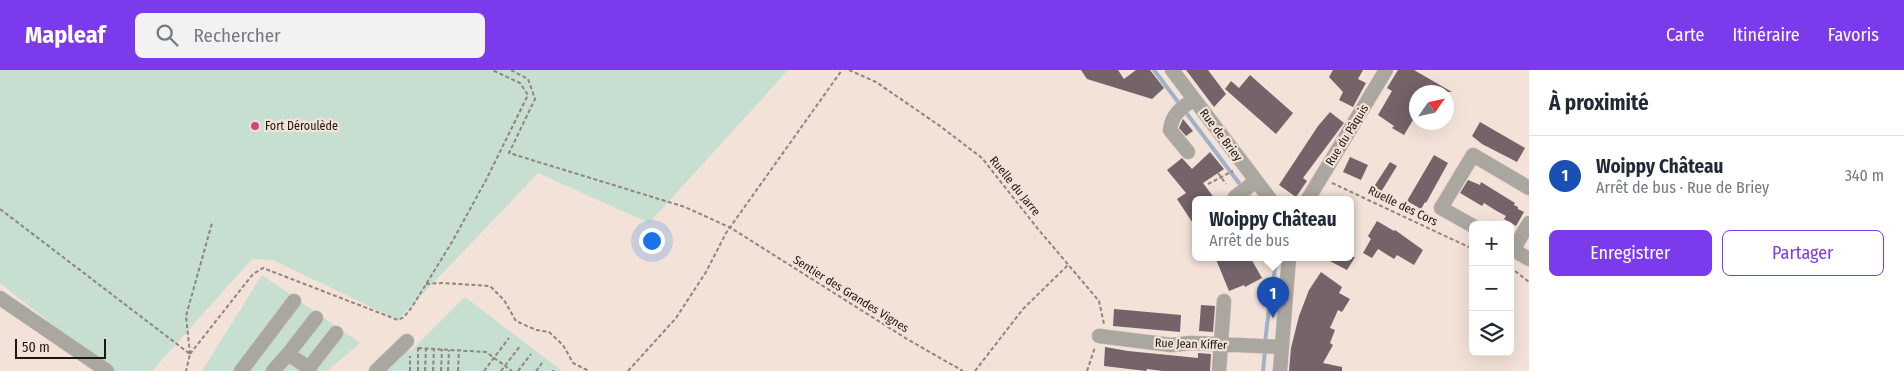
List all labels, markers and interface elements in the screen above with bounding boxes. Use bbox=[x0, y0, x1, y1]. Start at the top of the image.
search box bbox=[135, 13, 485, 58]
text: Mapleaf bbox=[25, 21, 105, 49]
icon: search bbox=[153, 21, 181, 49]
text: Rechercher bbox=[193, 24, 281, 47]
text: Carte bbox=[1666, 24, 1704, 46]
text: Itinéraire bbox=[1732, 24, 1800, 46]
text: Favoris bbox=[1828, 24, 1879, 46]
north arrow bbox=[1409, 85, 1454, 130]
text: À proximité bbox=[1549, 90, 1649, 116]
street label: Rue du Pâquis bbox=[1323, 102, 1371, 168]
street label: Rue de Briey bbox=[1197, 106, 1246, 164]
place label: Fort Déroulède bbox=[265, 119, 338, 133]
marker: Fort Déroulède bbox=[249, 120, 261, 132]
street label: Ruelle du Jarre bbox=[987, 153, 1043, 219]
text: Woippy Château bbox=[1596, 155, 1723, 178]
text: 1 bbox=[1562, 166, 1568, 185]
text: 340 m bbox=[1845, 166, 1884, 185]
text: Arrêt de bus · Rue de Briey bbox=[1596, 178, 1769, 197]
street label: Ruelle des Cors bbox=[1366, 183, 1440, 229]
popup bbox=[1192, 196, 1354, 261]
text: Woippy Château bbox=[1209, 208, 1337, 231]
map controls bbox=[1469, 221, 1514, 356]
button: + bbox=[1469, 221, 1514, 266]
your location bbox=[639, 228, 665, 254]
button: Enregistrer bbox=[1549, 230, 1712, 276]
button: Partager bbox=[1722, 230, 1884, 276]
text: Arrêt de bus bbox=[1209, 231, 1289, 250]
street label: Sentier des Grandes Vignes bbox=[791, 253, 911, 335]
button: − bbox=[1469, 266, 1514, 311]
pin: 1 bbox=[1257, 277, 1289, 318]
button: layers bbox=[1469, 311, 1514, 356]
scale bar bbox=[15, 336, 106, 359]
street label: Rue Jean Kiffer bbox=[1155, 336, 1228, 352]
text: 50 m bbox=[22, 339, 50, 356]

